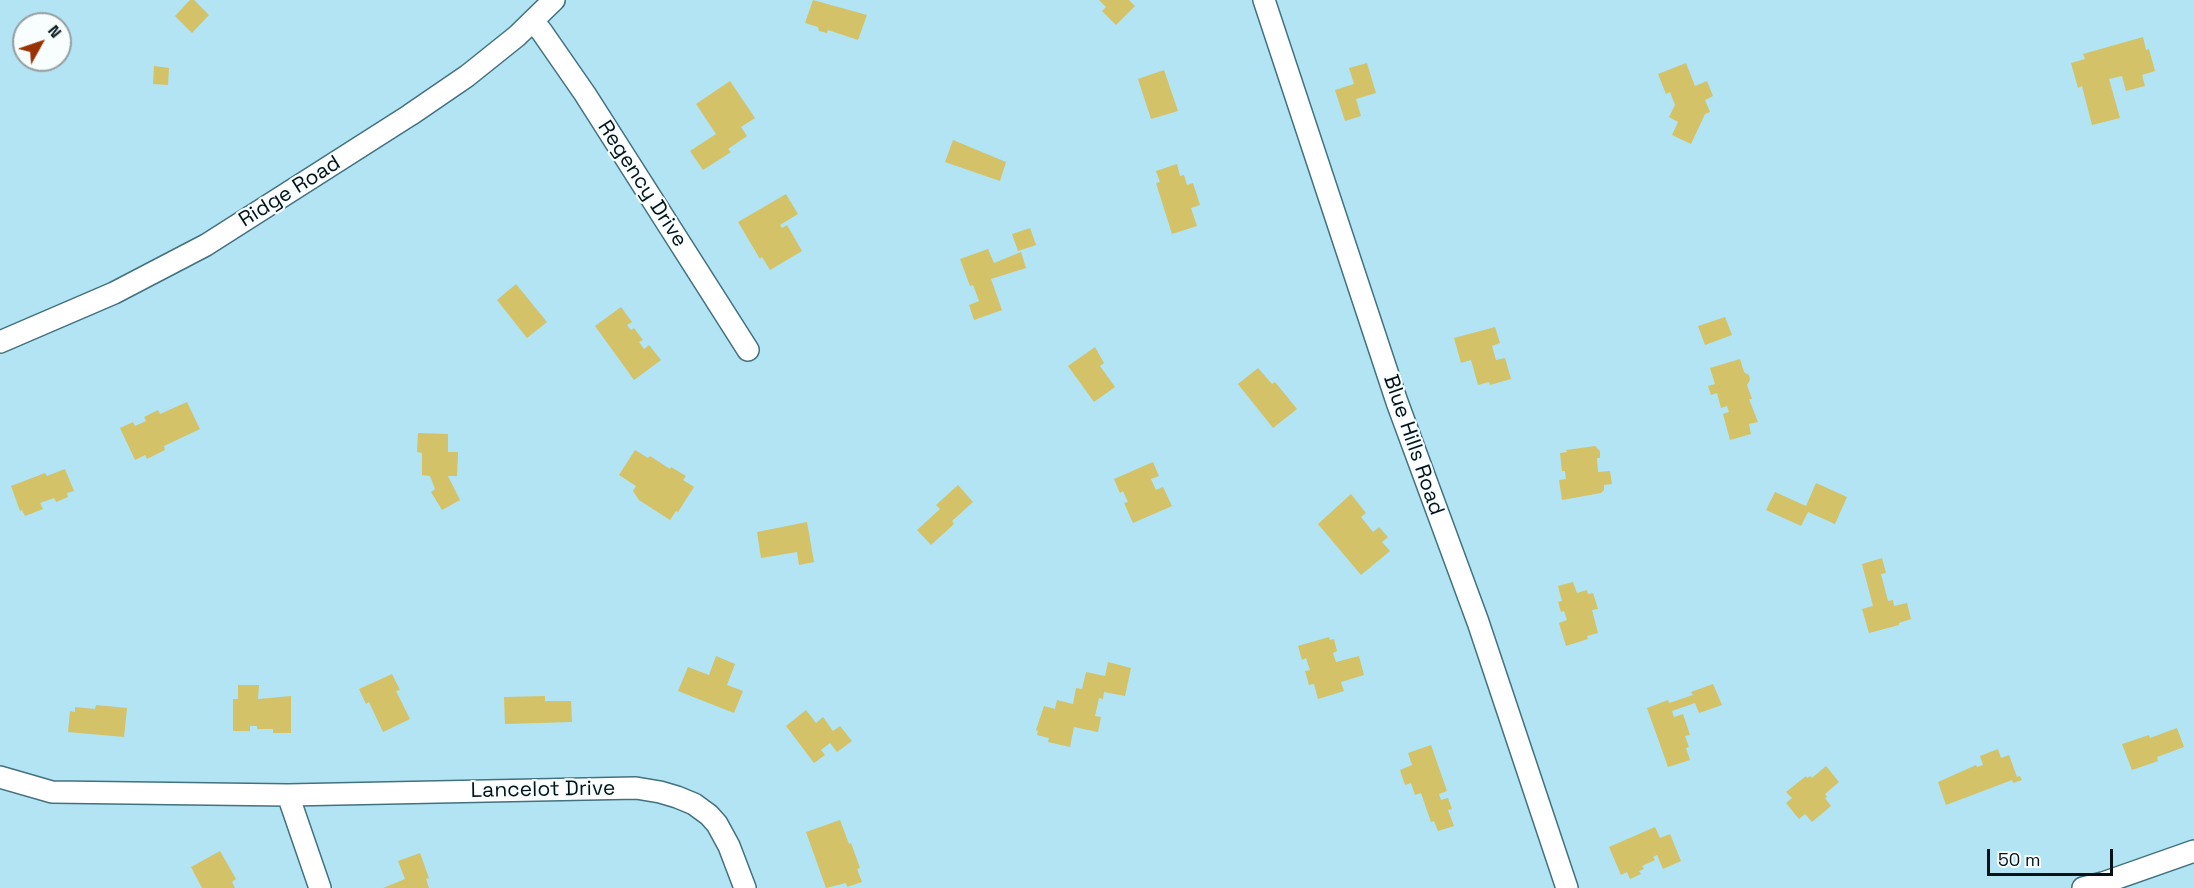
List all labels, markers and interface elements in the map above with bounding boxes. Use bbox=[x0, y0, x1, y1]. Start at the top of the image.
north arrow bbox=[12, 12, 72, 72]
text: N bbox=[43, 21, 66, 42]
street label: Regency Drive bbox=[592, 116, 692, 252]
street label: Ridge Road bbox=[235, 151, 345, 233]
street label: Blue Hills Road bbox=[1377, 371, 1449, 519]
street label: Lancelot Drive bbox=[471, 776, 615, 804]
scale bar bbox=[1990, 837, 2116, 875]
text: 50 m bbox=[1998, 848, 2040, 871]

